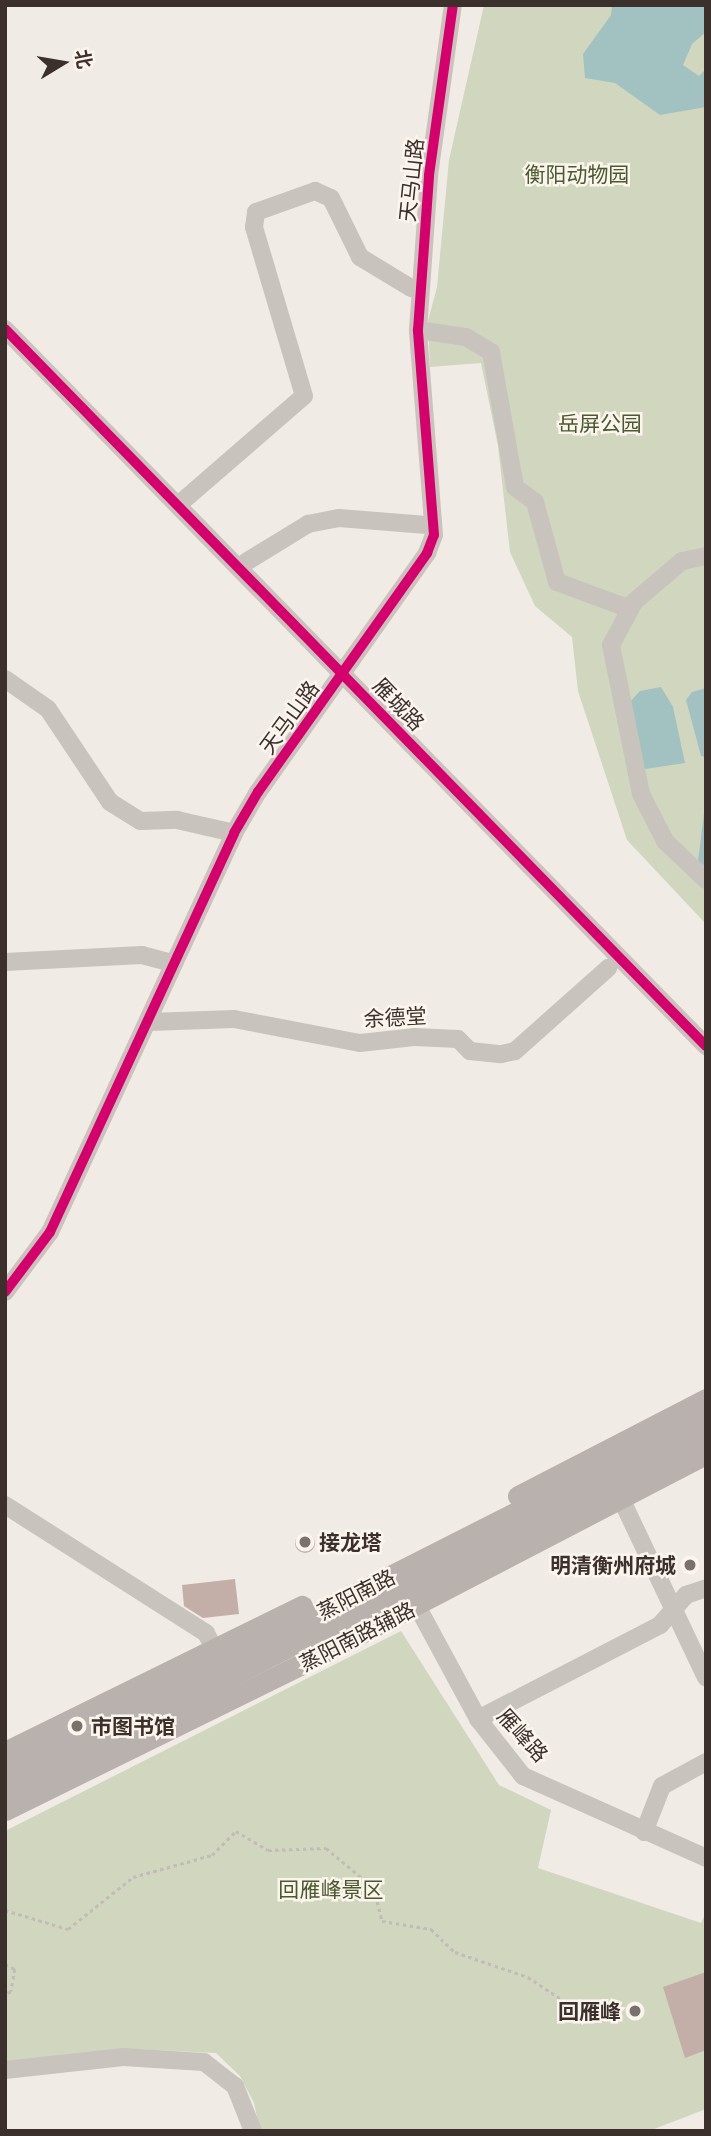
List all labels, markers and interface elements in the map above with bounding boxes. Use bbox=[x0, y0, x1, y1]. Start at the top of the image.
north arrow bbox=[28, 28, 98, 98]
text: 北 bbox=[70, 47, 97, 71]
street label: 天马山路 bbox=[394, 137, 428, 223]
park label: 衡阳动物园 bbox=[525, 161, 629, 187]
park label: 岳屏公园 bbox=[558, 410, 642, 436]
street label: 雁城路 bbox=[368, 673, 430, 735]
street label: 天马山路 bbox=[254, 676, 324, 758]
street label: 余德堂 bbox=[363, 1003, 427, 1031]
place label: 接龙塔 bbox=[319, 1529, 382, 1555]
marker: 接龙塔 bbox=[297, 1534, 313, 1550]
place label: 明清衡州府城 bbox=[550, 1552, 676, 1578]
marker: 明清衡州府城 bbox=[682, 1557, 698, 1573]
street label: 蒸阳南路 bbox=[313, 1564, 399, 1624]
street label: 蒸阳南路辅路 bbox=[295, 1596, 419, 1676]
street label: 雁峰路 bbox=[493, 1703, 553, 1767]
place label: 市图书馆 bbox=[91, 1713, 175, 1739]
marker: 市图书馆 bbox=[69, 1718, 85, 1734]
park label: 回雁峰景区 bbox=[279, 1876, 383, 1902]
place label: 回雁峰 bbox=[558, 1998, 621, 2024]
marker: 回雁峰 bbox=[627, 2003, 643, 2019]

